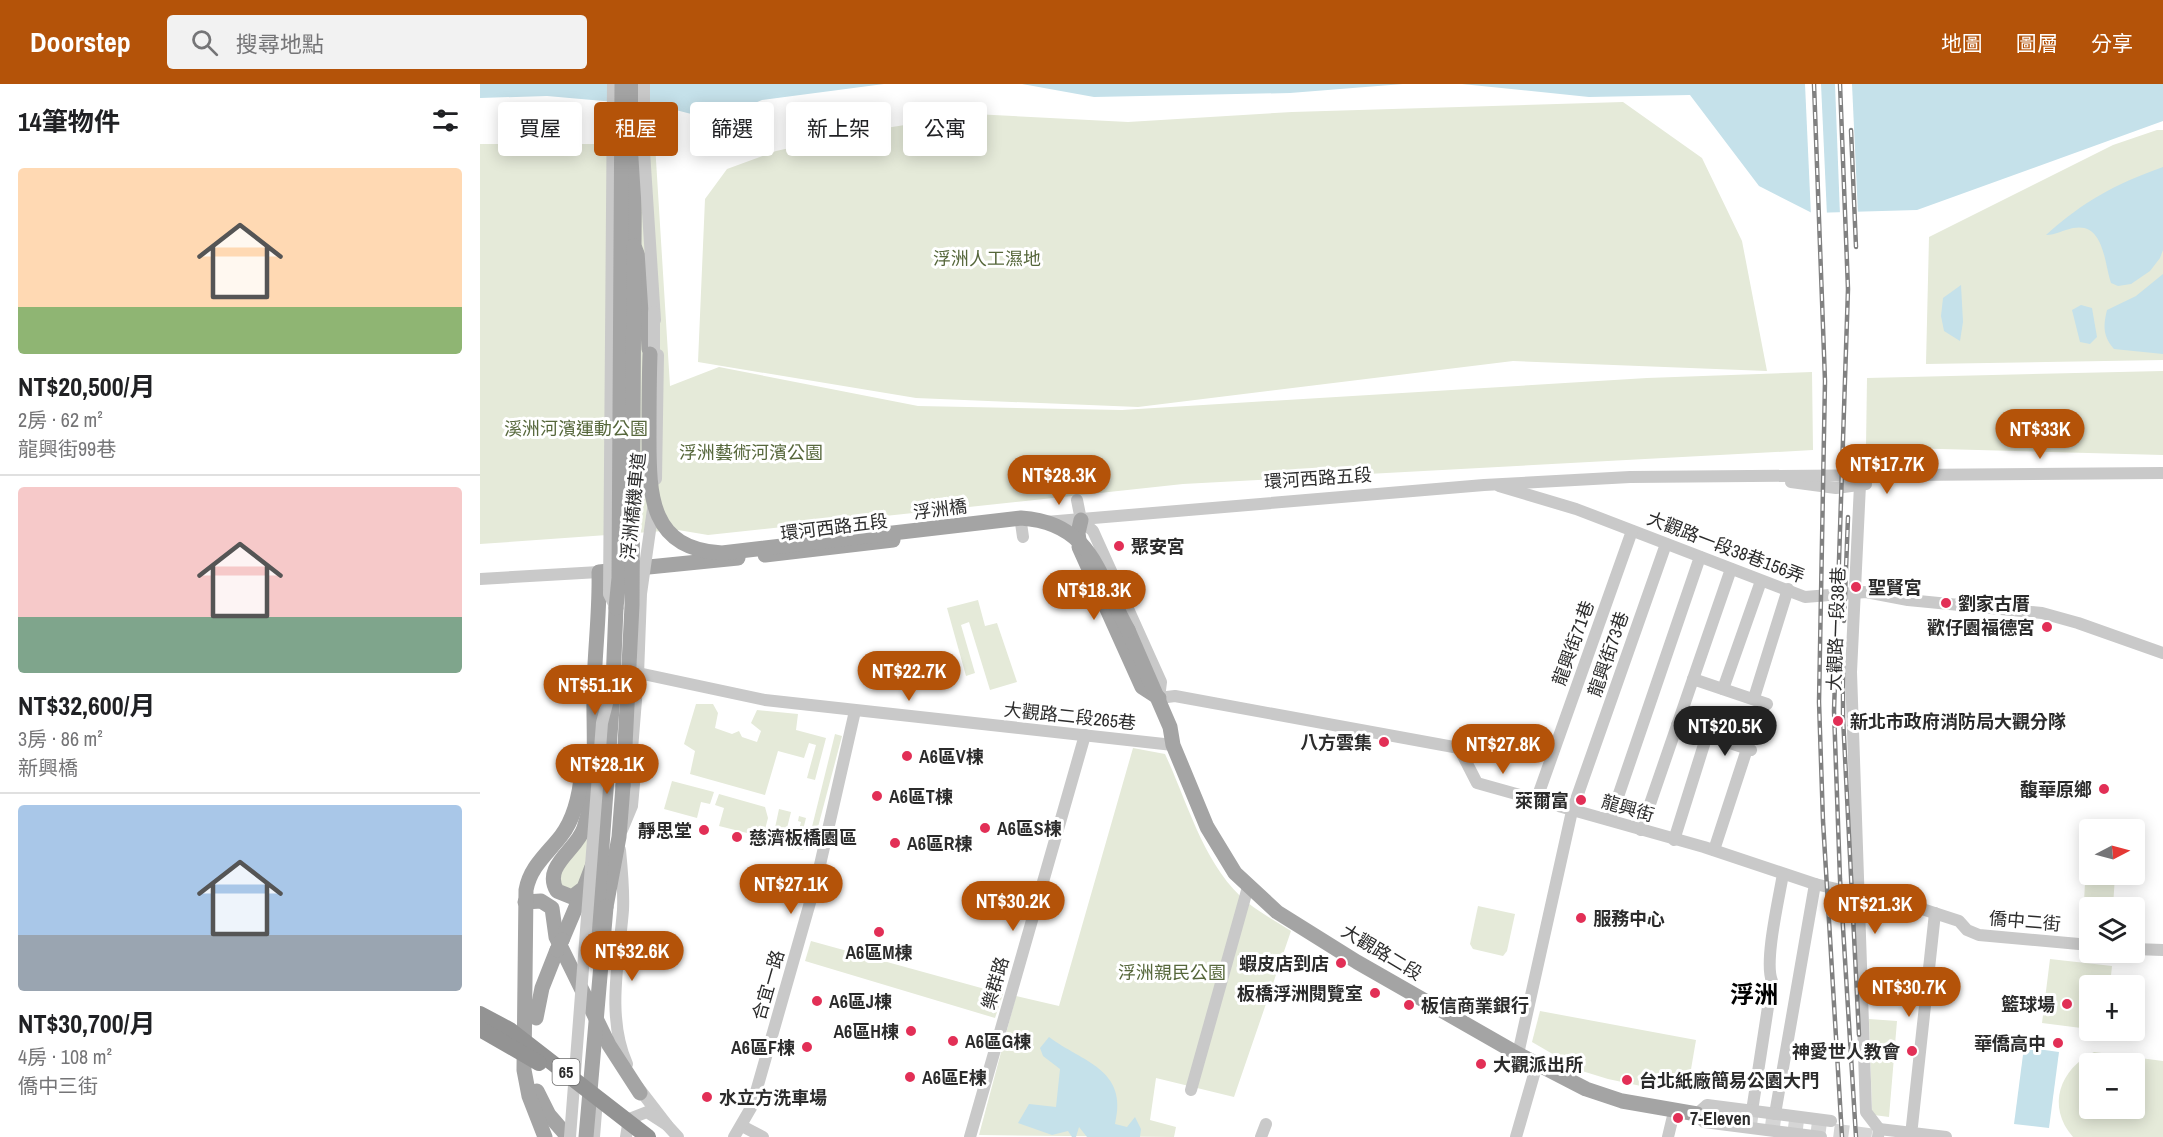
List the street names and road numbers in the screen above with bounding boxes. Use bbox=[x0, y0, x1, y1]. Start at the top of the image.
street label: 浮洲橋機車道 bbox=[615, 451, 651, 561]
street label: 環河西路五段 bbox=[1263, 462, 1373, 494]
street label: 浮洲橋 bbox=[912, 493, 968, 525]
street label: 大觀路一段38巷156弄 bbox=[1644, 505, 1808, 589]
street label: 環河西路五段 bbox=[779, 508, 889, 546]
street label: 大觀路一段38巷 bbox=[1821, 566, 1851, 692]
street label: 龍興街71巷 bbox=[1546, 597, 1600, 689]
street label: 龍興街73巷 bbox=[1582, 608, 1634, 700]
street label: 大觀路二段265巷 bbox=[1003, 697, 1137, 735]
street label: 龍興街 bbox=[1599, 789, 1657, 827]
street label: 僑中二街 bbox=[1988, 905, 2062, 937]
street label: 大觀路二段 bbox=[1337, 918, 1427, 986]
street label: 合宜一路 bbox=[746, 947, 790, 1023]
street label: 樂群路 bbox=[976, 954, 1014, 1012]
road number: 65 bbox=[552, 1059, 580, 1085]

